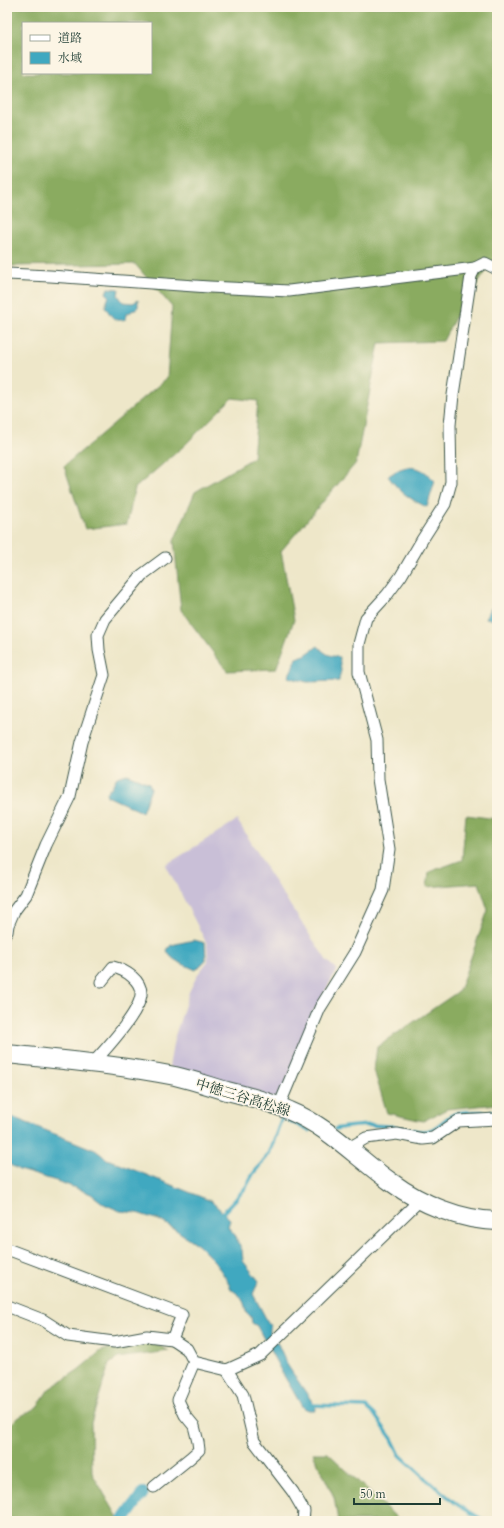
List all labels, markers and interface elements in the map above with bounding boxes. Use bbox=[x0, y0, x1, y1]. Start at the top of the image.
legend bbox=[22, 22, 152, 74]
text: 道路 bbox=[58, 30, 82, 46]
text: 水域 bbox=[58, 50, 82, 66]
street label: 中徳三谷高松線 bbox=[193, 1074, 292, 1121]
scale bar bbox=[354, 1480, 440, 1506]
text: 50 m bbox=[360, 1486, 387, 1502]

